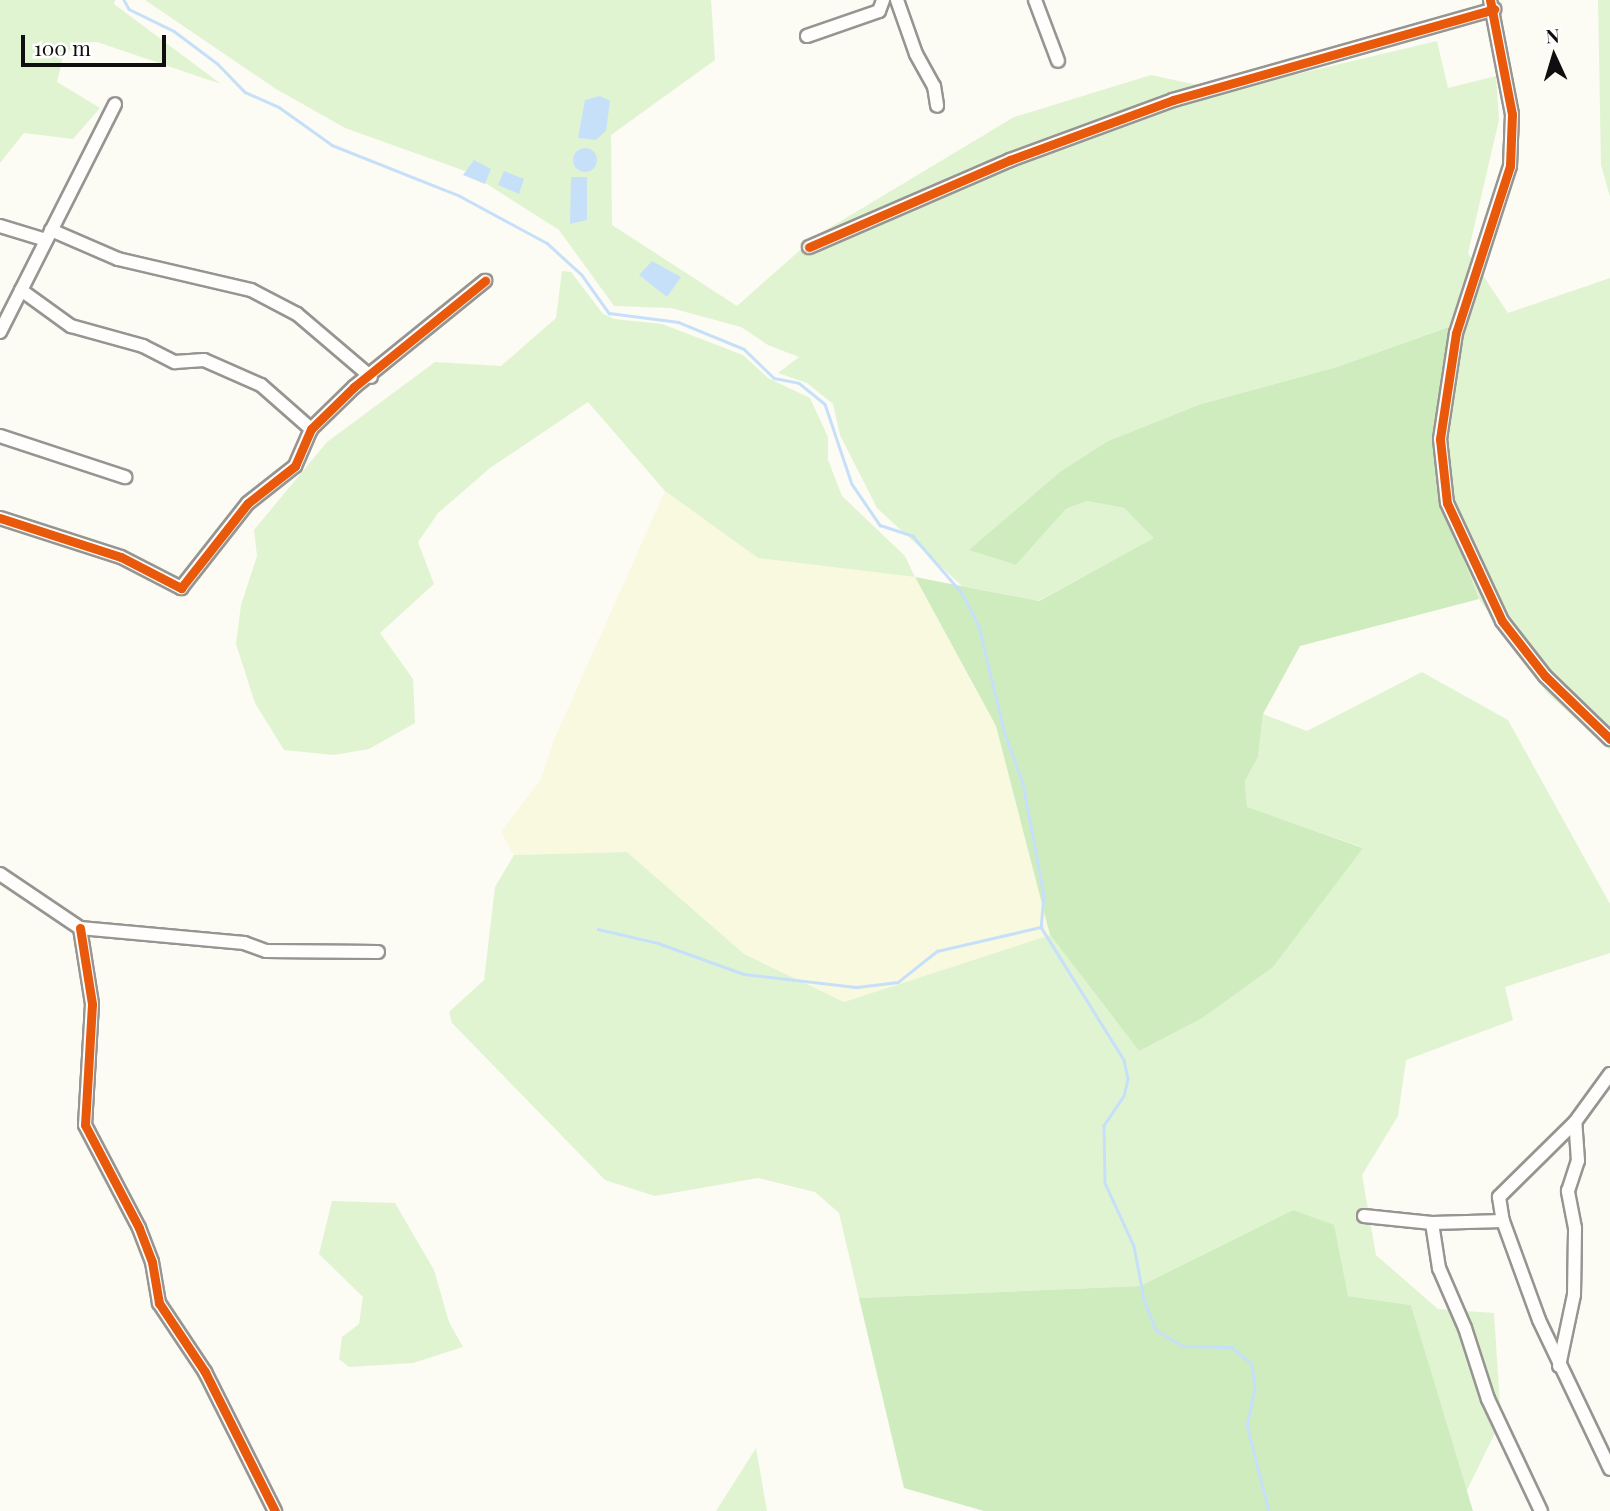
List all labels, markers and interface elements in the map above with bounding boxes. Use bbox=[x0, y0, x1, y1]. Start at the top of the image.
scale bar bbox=[24, 21, 170, 65]
north arrow bbox=[1519, 21, 1589, 91]
text: N bbox=[1545, 22, 1560, 48]
text: 100 m bbox=[34, 33, 91, 61]

